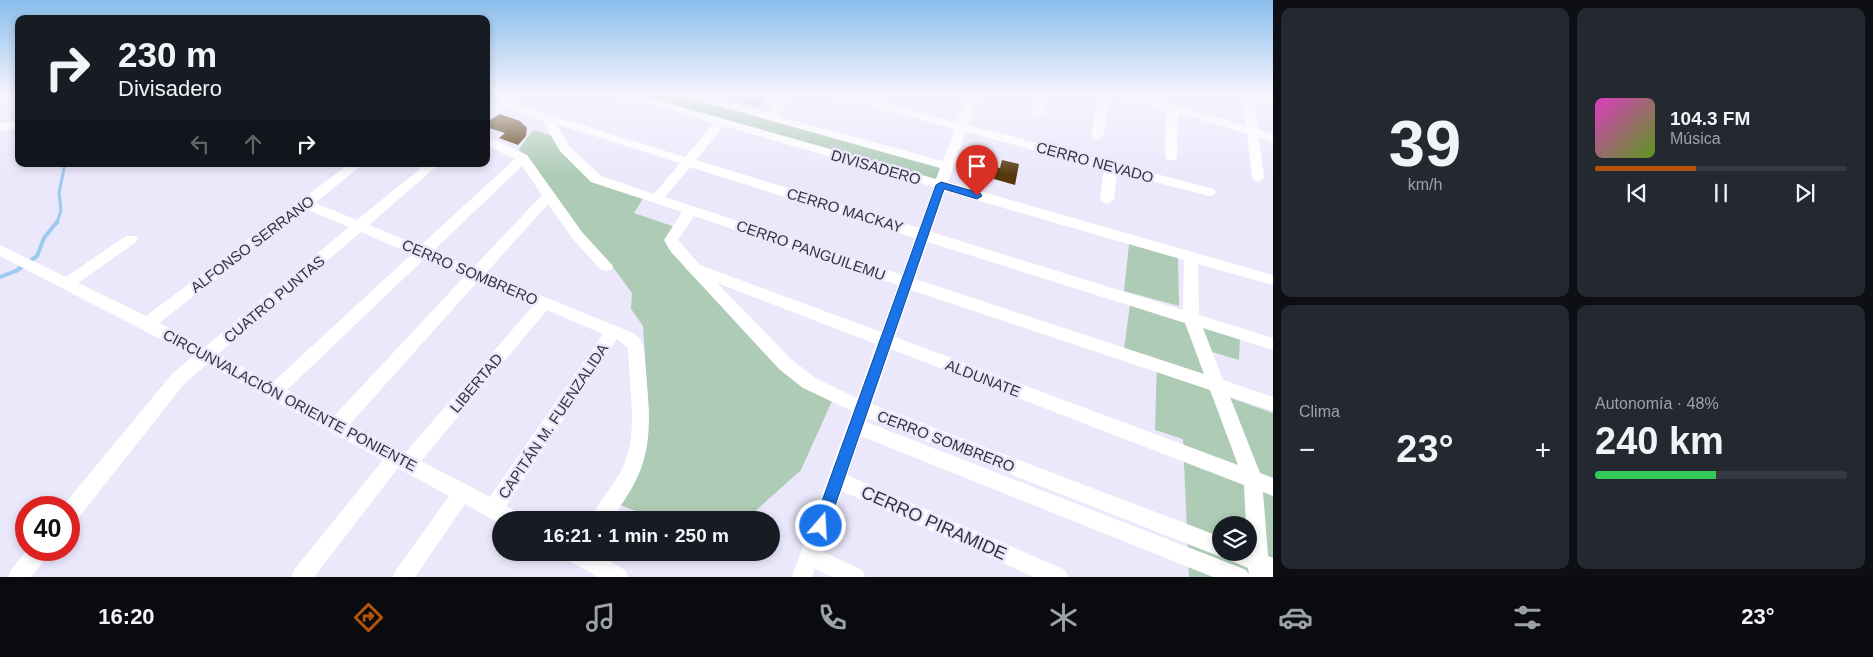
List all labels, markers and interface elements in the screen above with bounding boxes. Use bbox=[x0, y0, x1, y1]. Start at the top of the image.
icon: right bbox=[35, 35, 100, 100]
text: 230 m bbox=[118, 35, 217, 74]
text: Divisadero bbox=[118, 76, 222, 101]
text: 39 bbox=[1389, 107, 1461, 180]
text: 104.3 FM bbox=[1670, 108, 1750, 129]
icon: left bbox=[186, 130, 214, 158]
icon: ahead bbox=[239, 130, 267, 158]
icon: right bbox=[292, 130, 320, 158]
text: Música bbox=[1670, 130, 1721, 147]
street label: CERRO NEVADO bbox=[1035, 138, 1155, 186]
pin bbox=[956, 145, 998, 196]
street label: DIVISADERO bbox=[829, 146, 923, 188]
icon: arrive bbox=[963, 152, 991, 180]
text: km/h bbox=[1408, 176, 1442, 193]
icon: previous bbox=[1623, 179, 1651, 207]
icon: pause bbox=[1707, 179, 1735, 207]
icon: next bbox=[1791, 179, 1819, 207]
street label: CERRO MACKAY bbox=[785, 184, 905, 236]
street label: ALFONSO SERRANO bbox=[187, 192, 317, 296]
street label: CERRO PANGUILEMU bbox=[734, 217, 888, 283]
street label: CERRO SOMBRERO bbox=[400, 236, 540, 308]
street label: CUATRO PUNTAS bbox=[220, 252, 328, 346]
street label: CIRCUNVALACIÓN ORIENTE PONIENTE bbox=[160, 326, 420, 474]
street label: CAPITÁN M. FUENZALIDA bbox=[495, 340, 611, 502]
street label: LIBERTAD bbox=[446, 350, 506, 416]
street label: ALDUNATE bbox=[943, 356, 1023, 400]
text: Autonomía · 48% bbox=[1595, 395, 1719, 412]
text: Clima bbox=[1299, 403, 1340, 420]
street label: CERRO SOMBRERO bbox=[875, 407, 1017, 475]
text: 240 km bbox=[1595, 420, 1724, 462]
text: 23° bbox=[1396, 428, 1454, 470]
text: − bbox=[1299, 434, 1315, 465]
text: + bbox=[1535, 434, 1551, 465]
street label: CERRO PIRAMIDE bbox=[858, 482, 1010, 564]
speed limit sign: 40 bbox=[15, 496, 80, 561]
position arrow bbox=[794, 499, 846, 551]
map controls bbox=[1212, 516, 1257, 561]
button: layers bbox=[1212, 516, 1257, 561]
text: 16:21 · 1 min · 250 m bbox=[543, 525, 729, 546]
icon: directions bbox=[351, 600, 386, 635]
icon: music bbox=[583, 600, 618, 635]
icon: phone bbox=[815, 600, 850, 635]
icon: climate bbox=[1046, 600, 1081, 635]
icon: car bbox=[1278, 600, 1313, 635]
icon: filters bbox=[1510, 600, 1545, 635]
text: 16:20 bbox=[98, 604, 155, 629]
text: 23° bbox=[1741, 604, 1775, 629]

